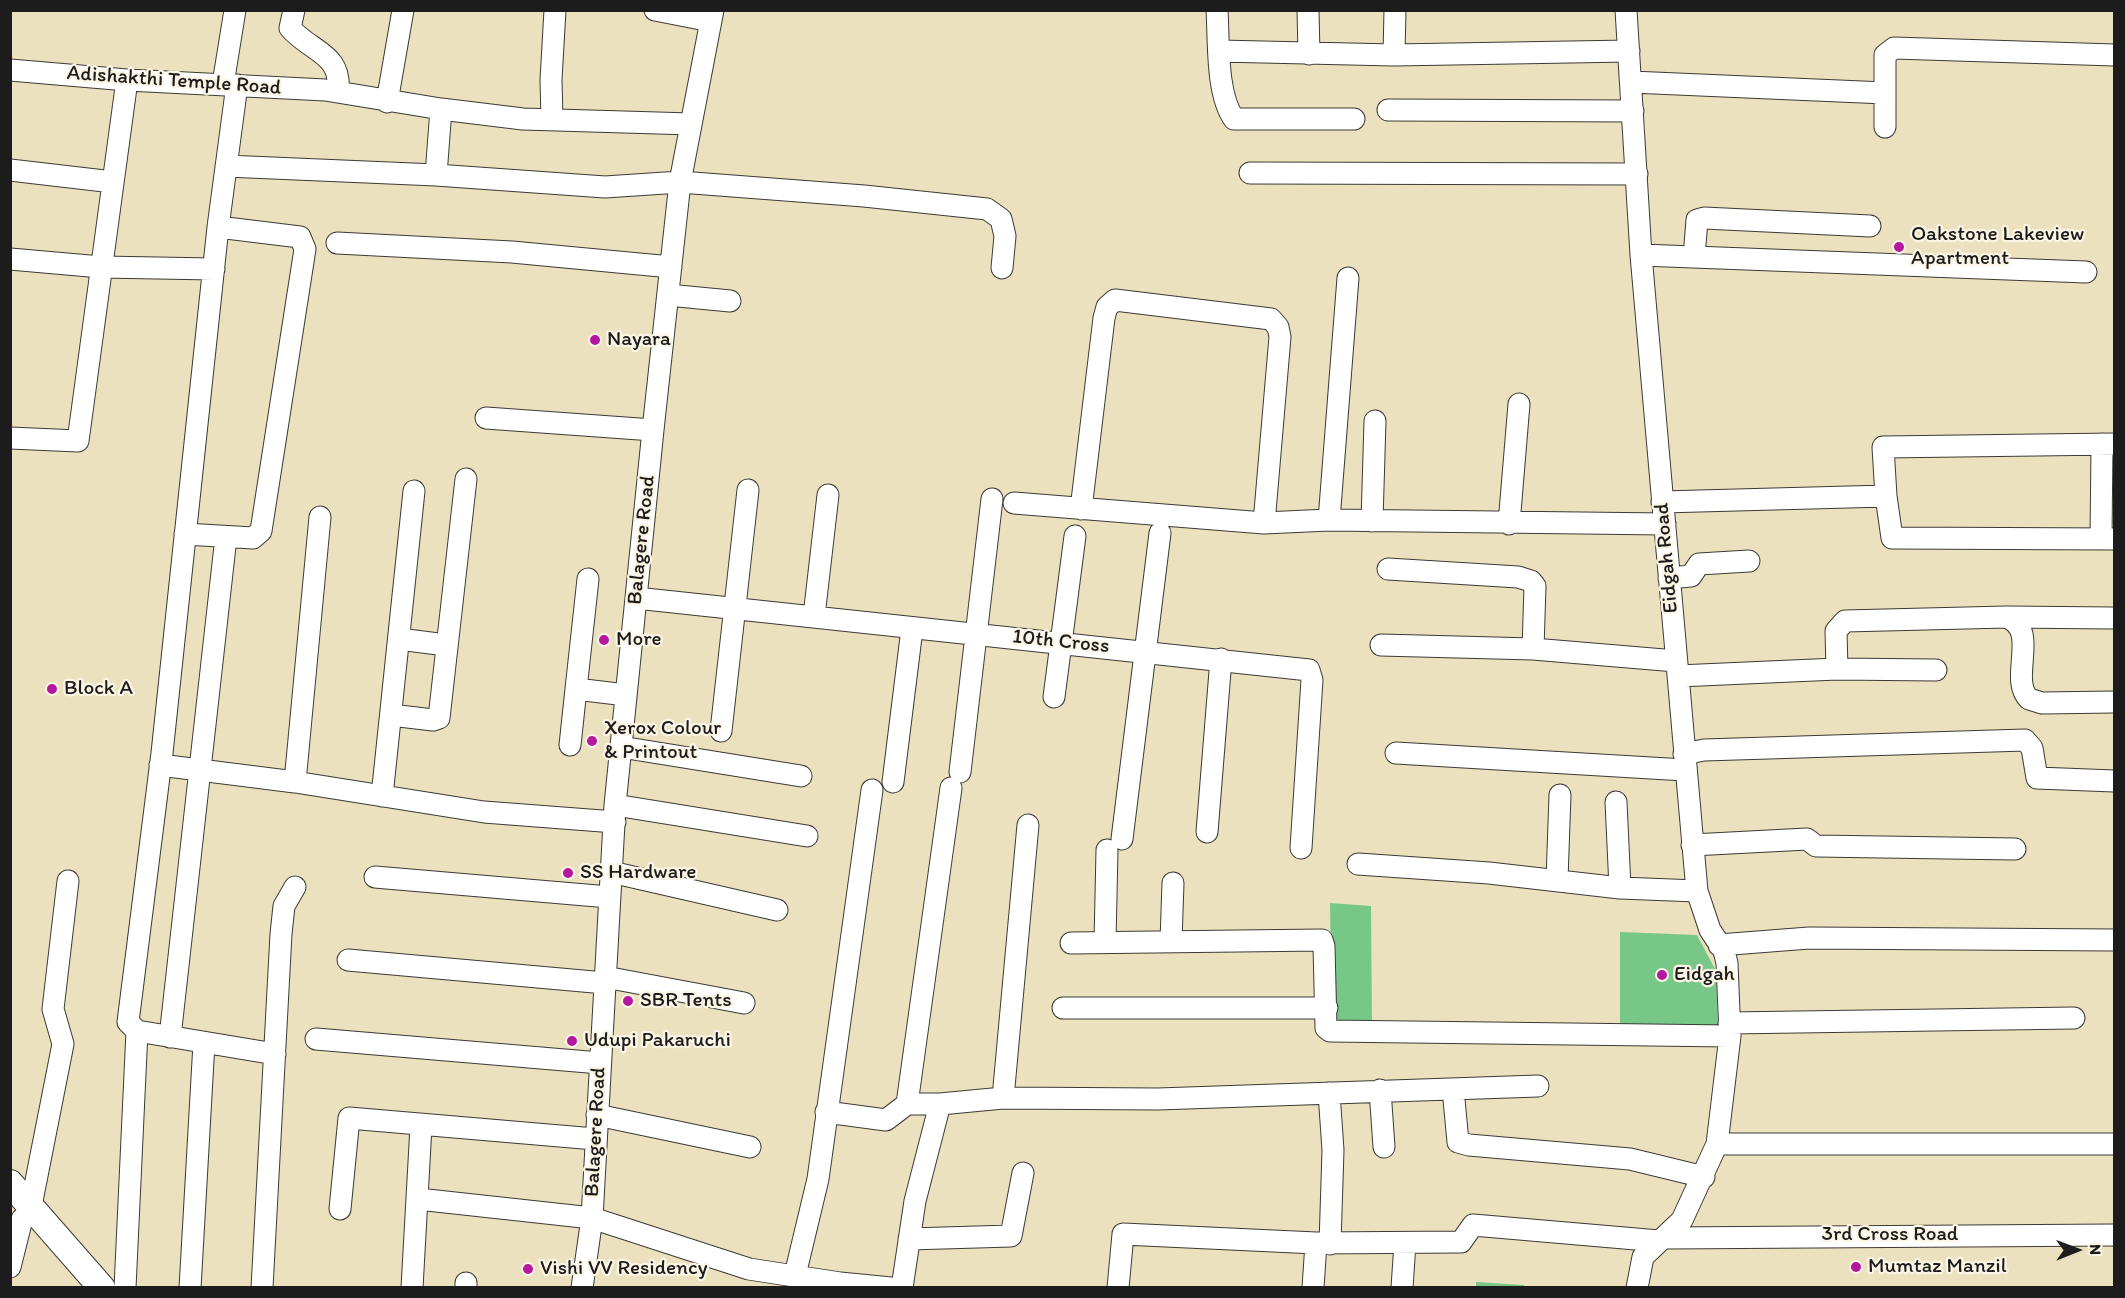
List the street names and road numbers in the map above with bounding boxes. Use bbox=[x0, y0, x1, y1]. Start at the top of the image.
street label: Adishakthi Temple Road bbox=[66, 61, 282, 101]
street label: Balagere Road bbox=[623, 474, 661, 606]
street label: Eidgah Road bbox=[1650, 502, 1684, 614]
street label: 10th Cross bbox=[1011, 624, 1111, 660]
street label: Balagere Road bbox=[580, 1066, 612, 1198]
street label: 3rd Cross Road bbox=[1822, 1222, 1958, 1248]

